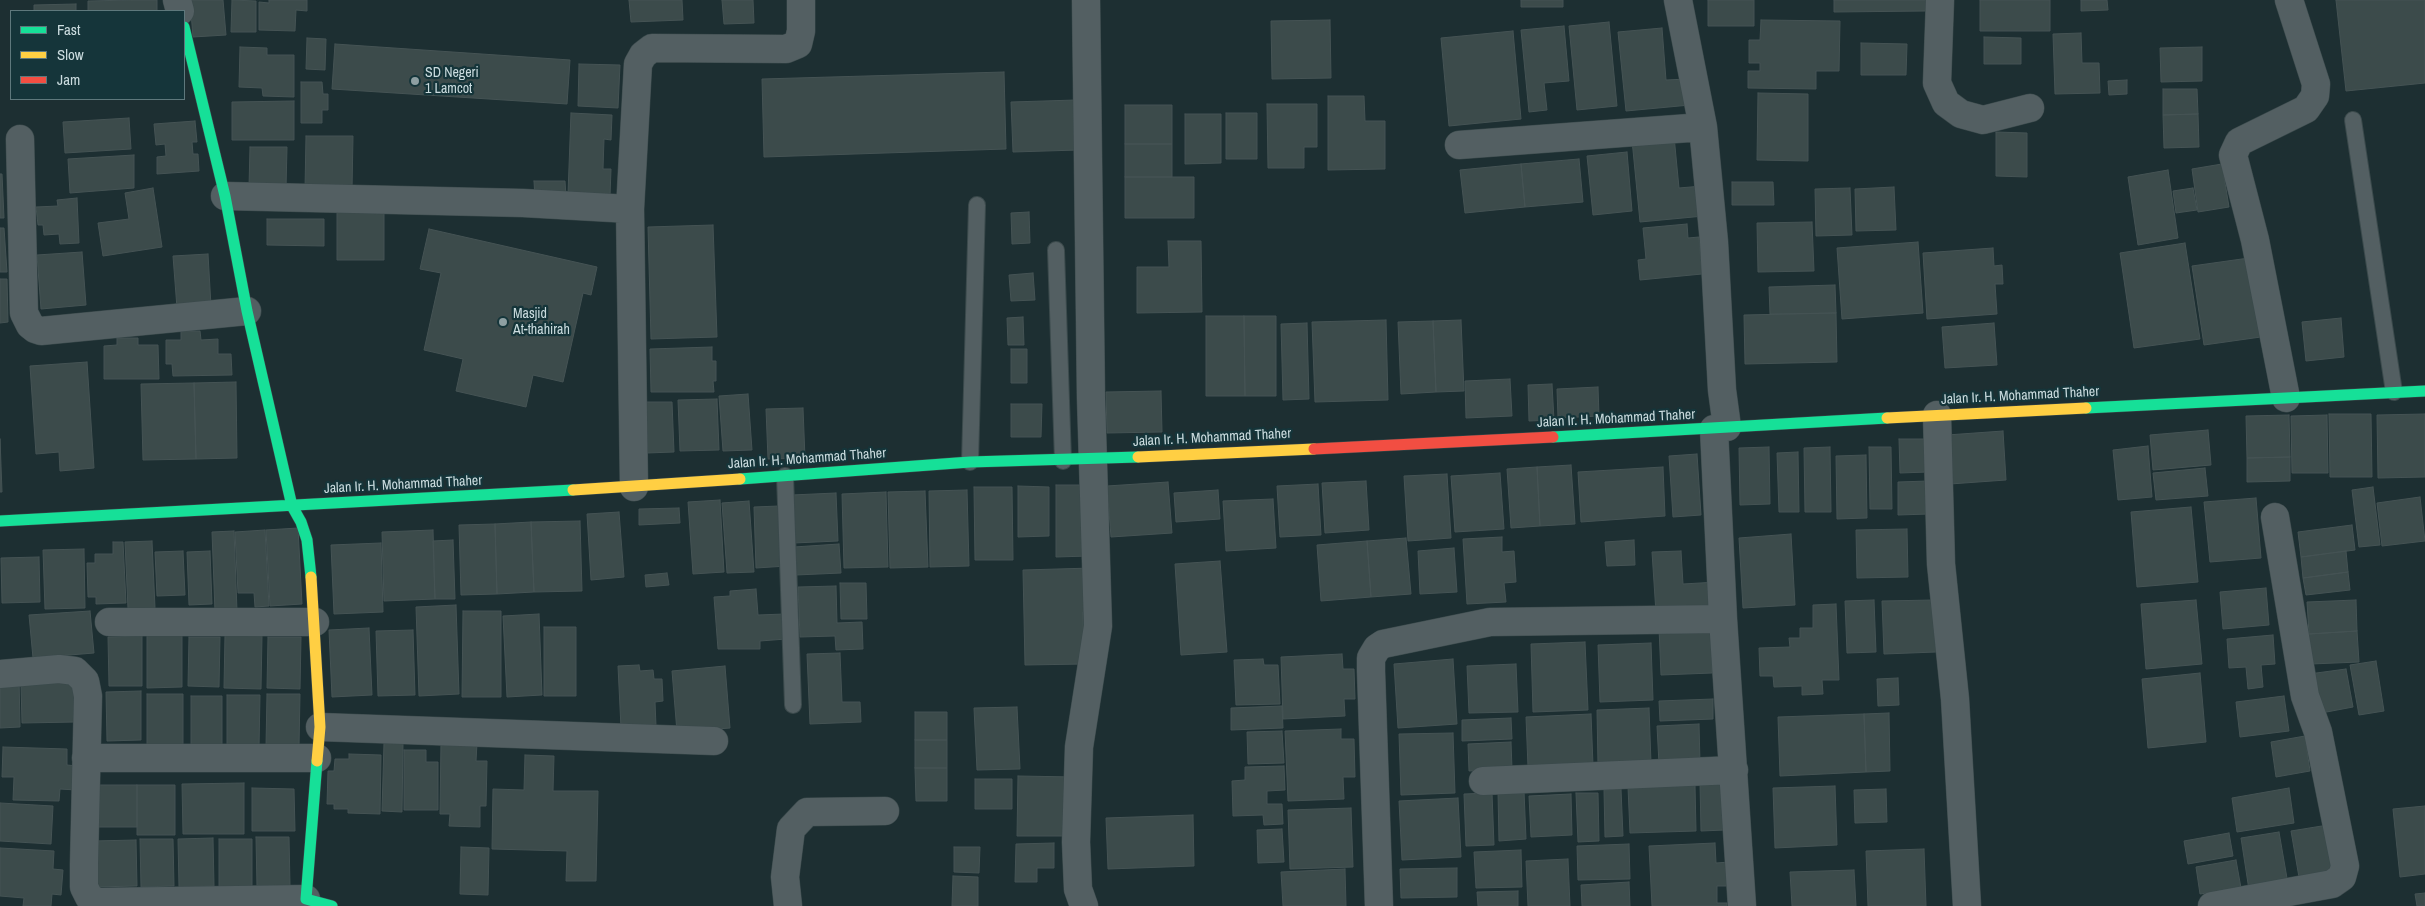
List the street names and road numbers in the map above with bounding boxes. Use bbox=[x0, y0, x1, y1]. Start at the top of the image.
street label: Jalan Ir. H. Mohammad Thaher bbox=[1941, 383, 2099, 409]
street label: Jalan Ir. H. Mohammad Thaher bbox=[1537, 406, 1695, 432]
street label: Jalan Ir. H. Mohammad Thaher bbox=[1133, 425, 1291, 451]
street label: Jalan Ir. H. Mohammad Thaher bbox=[727, 445, 887, 473]
street label: Jalan Ir. H. Mohammad Thaher bbox=[324, 472, 482, 498]

